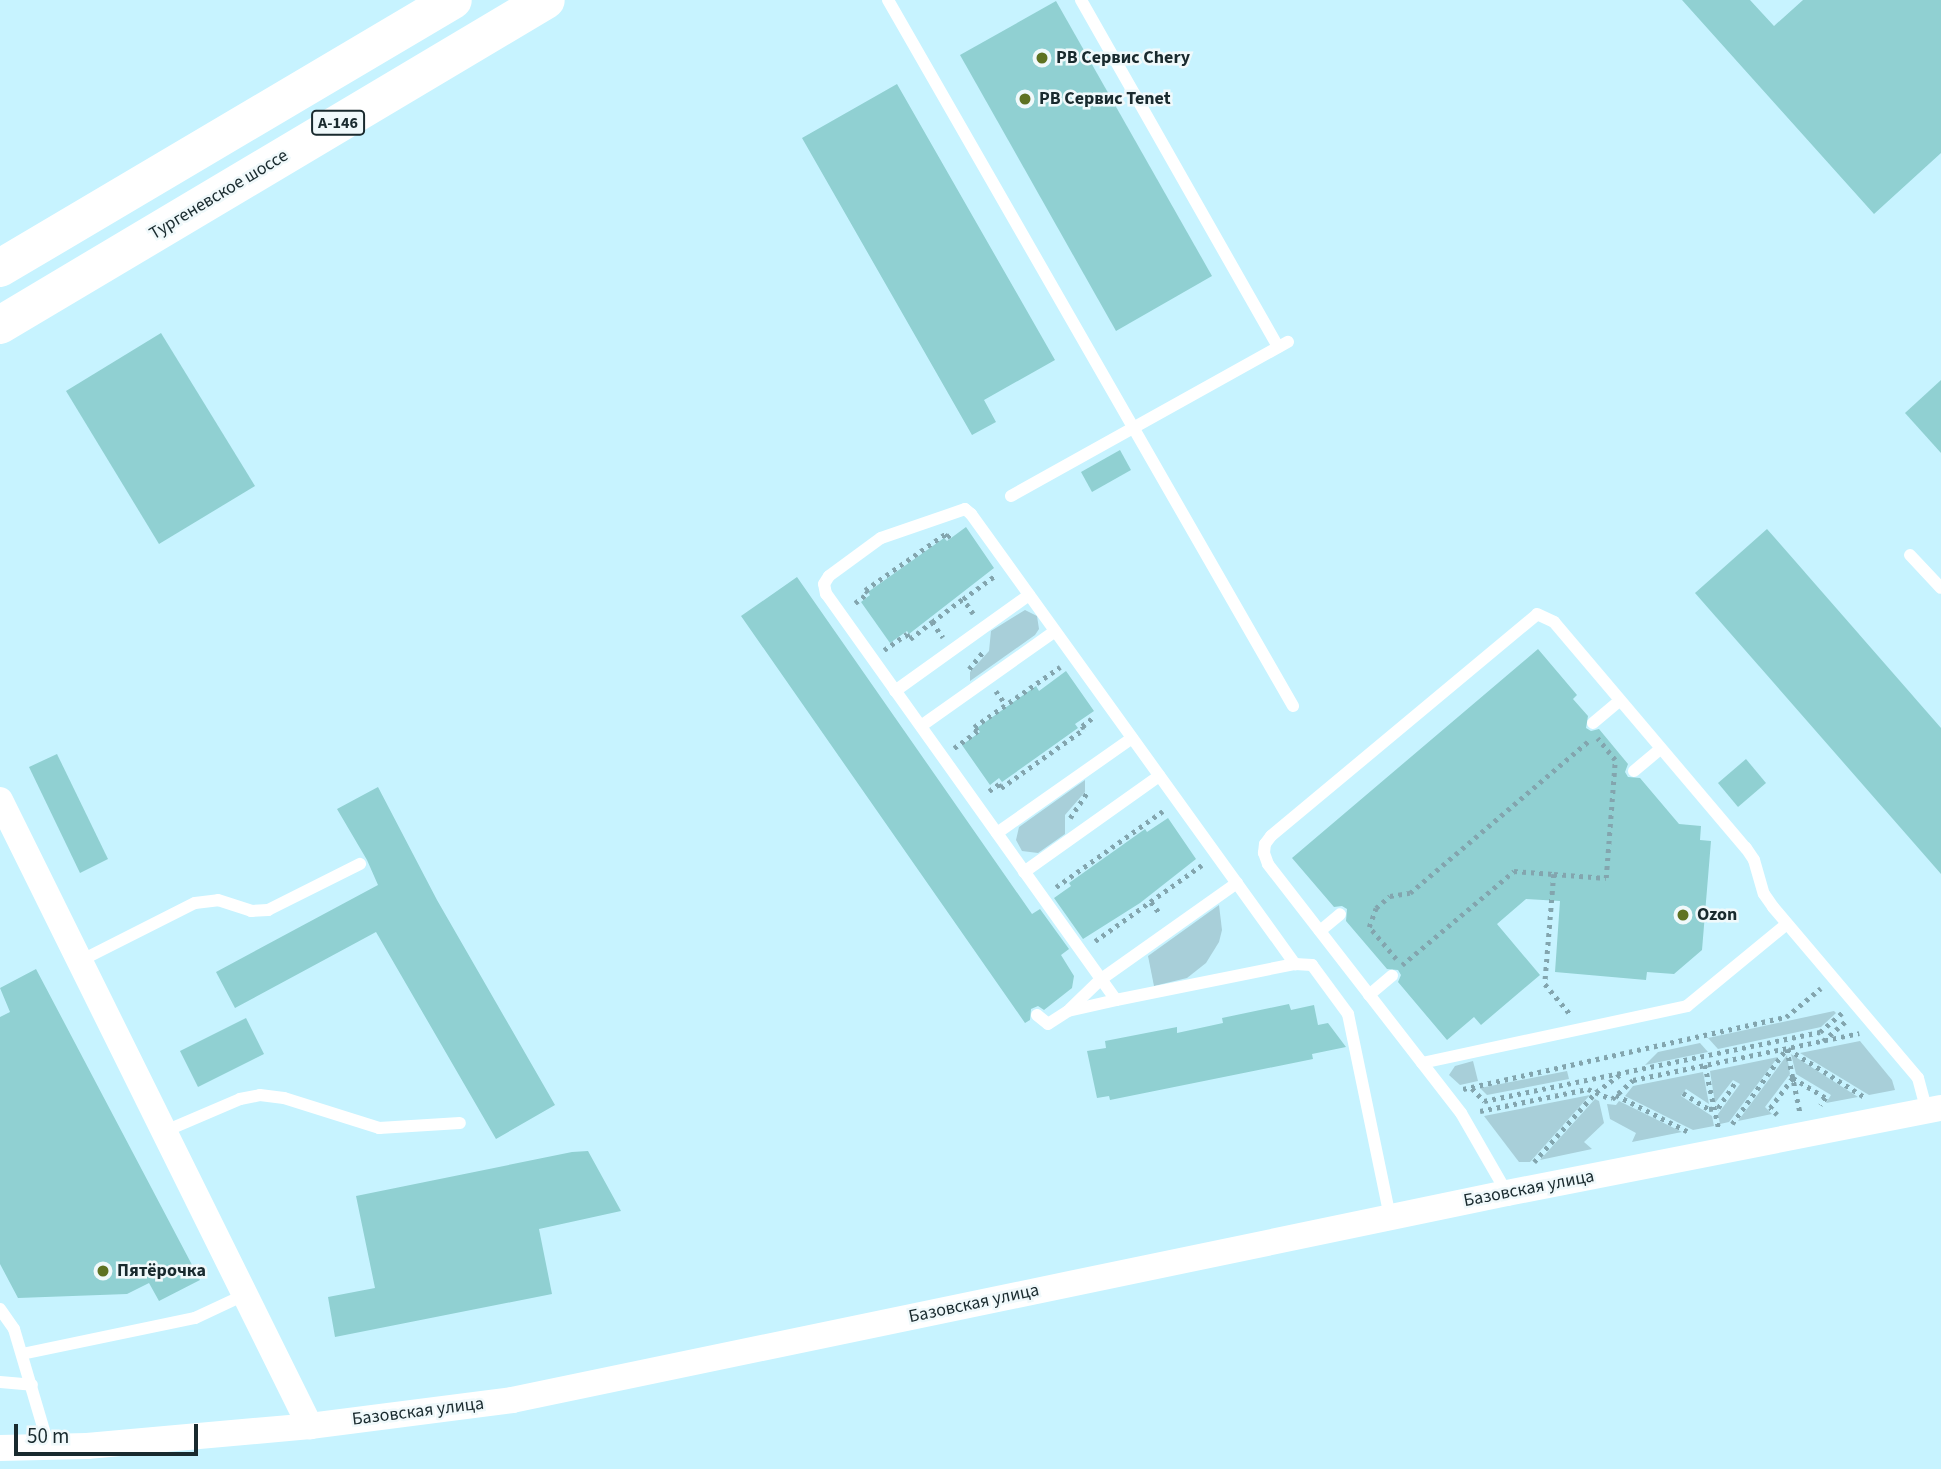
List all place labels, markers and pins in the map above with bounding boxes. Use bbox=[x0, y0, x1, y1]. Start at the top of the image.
place label: PB Сервис Chery bbox=[1056, 47, 1190, 69]
marker: PB Сервис Chery bbox=[1034, 50, 1050, 66]
place label: PB Сервис Tenet bbox=[1039, 88, 1171, 110]
marker: PB Сервис Tenet bbox=[1017, 91, 1033, 107]
place label: Ozon bbox=[1697, 904, 1737, 926]
marker: Ozon bbox=[1675, 907, 1691, 923]
place label: Пятёрочка bbox=[117, 1260, 206, 1282]
marker: Пятёрочка bbox=[95, 1263, 111, 1279]

